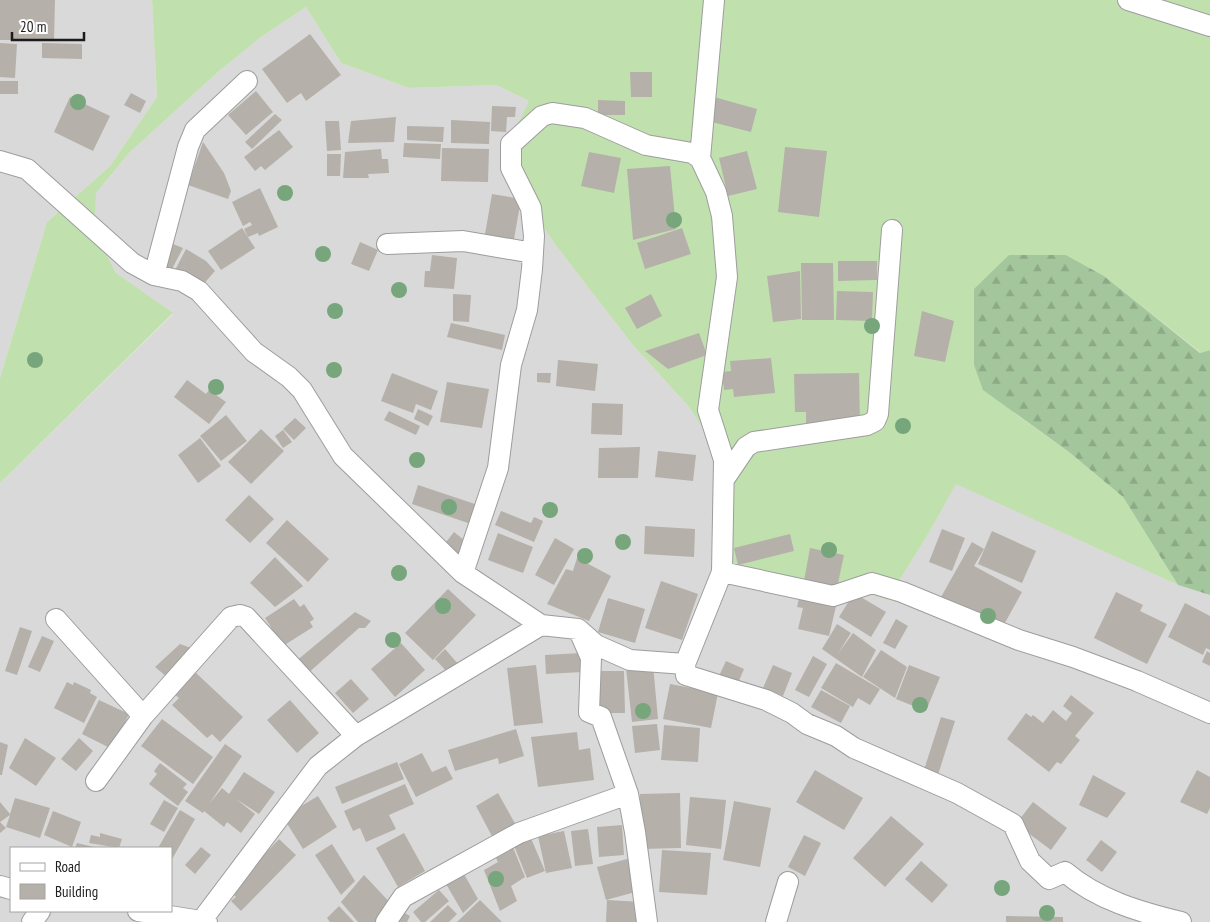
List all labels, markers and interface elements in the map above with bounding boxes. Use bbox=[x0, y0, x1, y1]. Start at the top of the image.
scale bar bbox=[12, 10, 85, 42]
text: 20 m bbox=[20, 17, 46, 36]
legend bbox=[10, 847, 172, 912]
text: Road bbox=[55, 857, 81, 876]
text: Building bbox=[55, 882, 98, 901]

